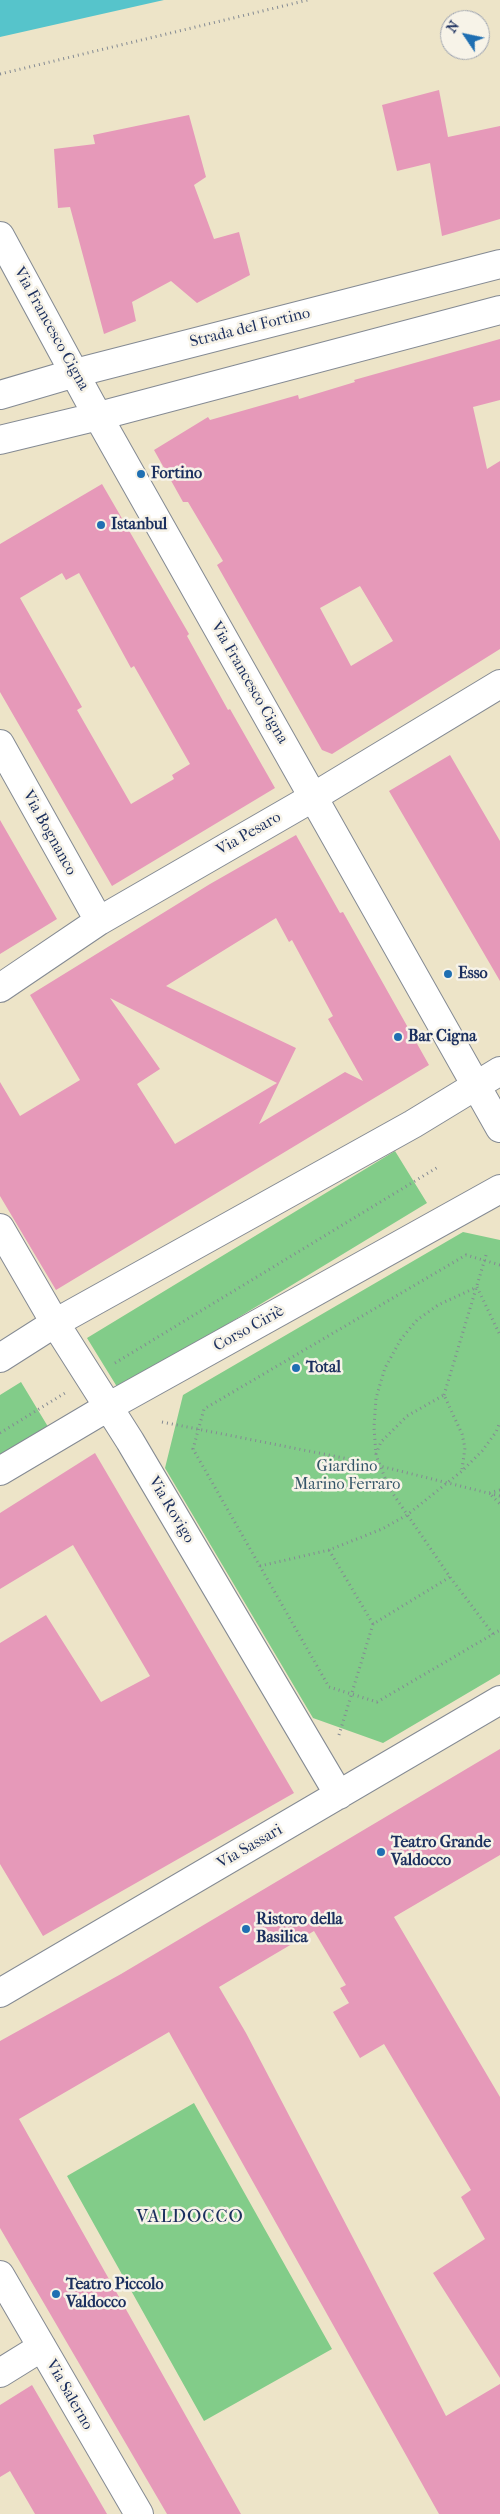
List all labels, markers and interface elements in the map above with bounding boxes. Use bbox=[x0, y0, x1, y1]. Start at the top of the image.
north arrow bbox=[440, 10, 490, 60]
text: N bbox=[443, 18, 463, 36]
street label: Via Francesco Cigna bbox=[9, 264, 93, 394]
street label: Strada del Fortino bbox=[188, 304, 312, 352]
place label: Fortino bbox=[151, 464, 202, 484]
marker: Fortino bbox=[135, 468, 147, 480]
place label: Istanbul bbox=[111, 515, 167, 535]
marker: Istanbul bbox=[95, 519, 107, 531]
street label: Via Francesco Cigna bbox=[206, 618, 292, 748]
street label: Via Bognanco bbox=[18, 787, 80, 879]
street label: Via Pesaro bbox=[213, 808, 285, 860]
place label: Esso bbox=[458, 964, 488, 984]
marker: Esso bbox=[442, 968, 454, 980]
place label: Bar Cigna bbox=[408, 1027, 477, 1047]
marker: Bar Cigna bbox=[392, 1031, 404, 1043]
street label: Corso Ciriè bbox=[210, 1302, 288, 1356]
place label: Total bbox=[306, 1358, 341, 1378]
marker: Total bbox=[290, 1362, 302, 1374]
park label: Giardino Marino Ferraro bbox=[294, 1457, 400, 1495]
street label: Via Rovigo bbox=[144, 1473, 198, 1547]
street label: Via Sassari bbox=[214, 1821, 286, 1873]
place label: Teatro Grande Valdocco bbox=[391, 1833, 491, 1871]
marker: Teatro Grande Valdocco bbox=[375, 1846, 387, 1858]
place label: Ristoro della Basilica bbox=[256, 1910, 343, 1948]
marker: Ristoro della Basilica bbox=[240, 1923, 252, 1935]
district label: VALDOCCO bbox=[135, 2207, 245, 2229]
place label: Teatro Piccolo Valdocco bbox=[66, 2275, 164, 2313]
marker: Teatro Piccolo Valdocco bbox=[50, 2288, 62, 2300]
street label: Via Salerno bbox=[41, 2356, 97, 2434]

